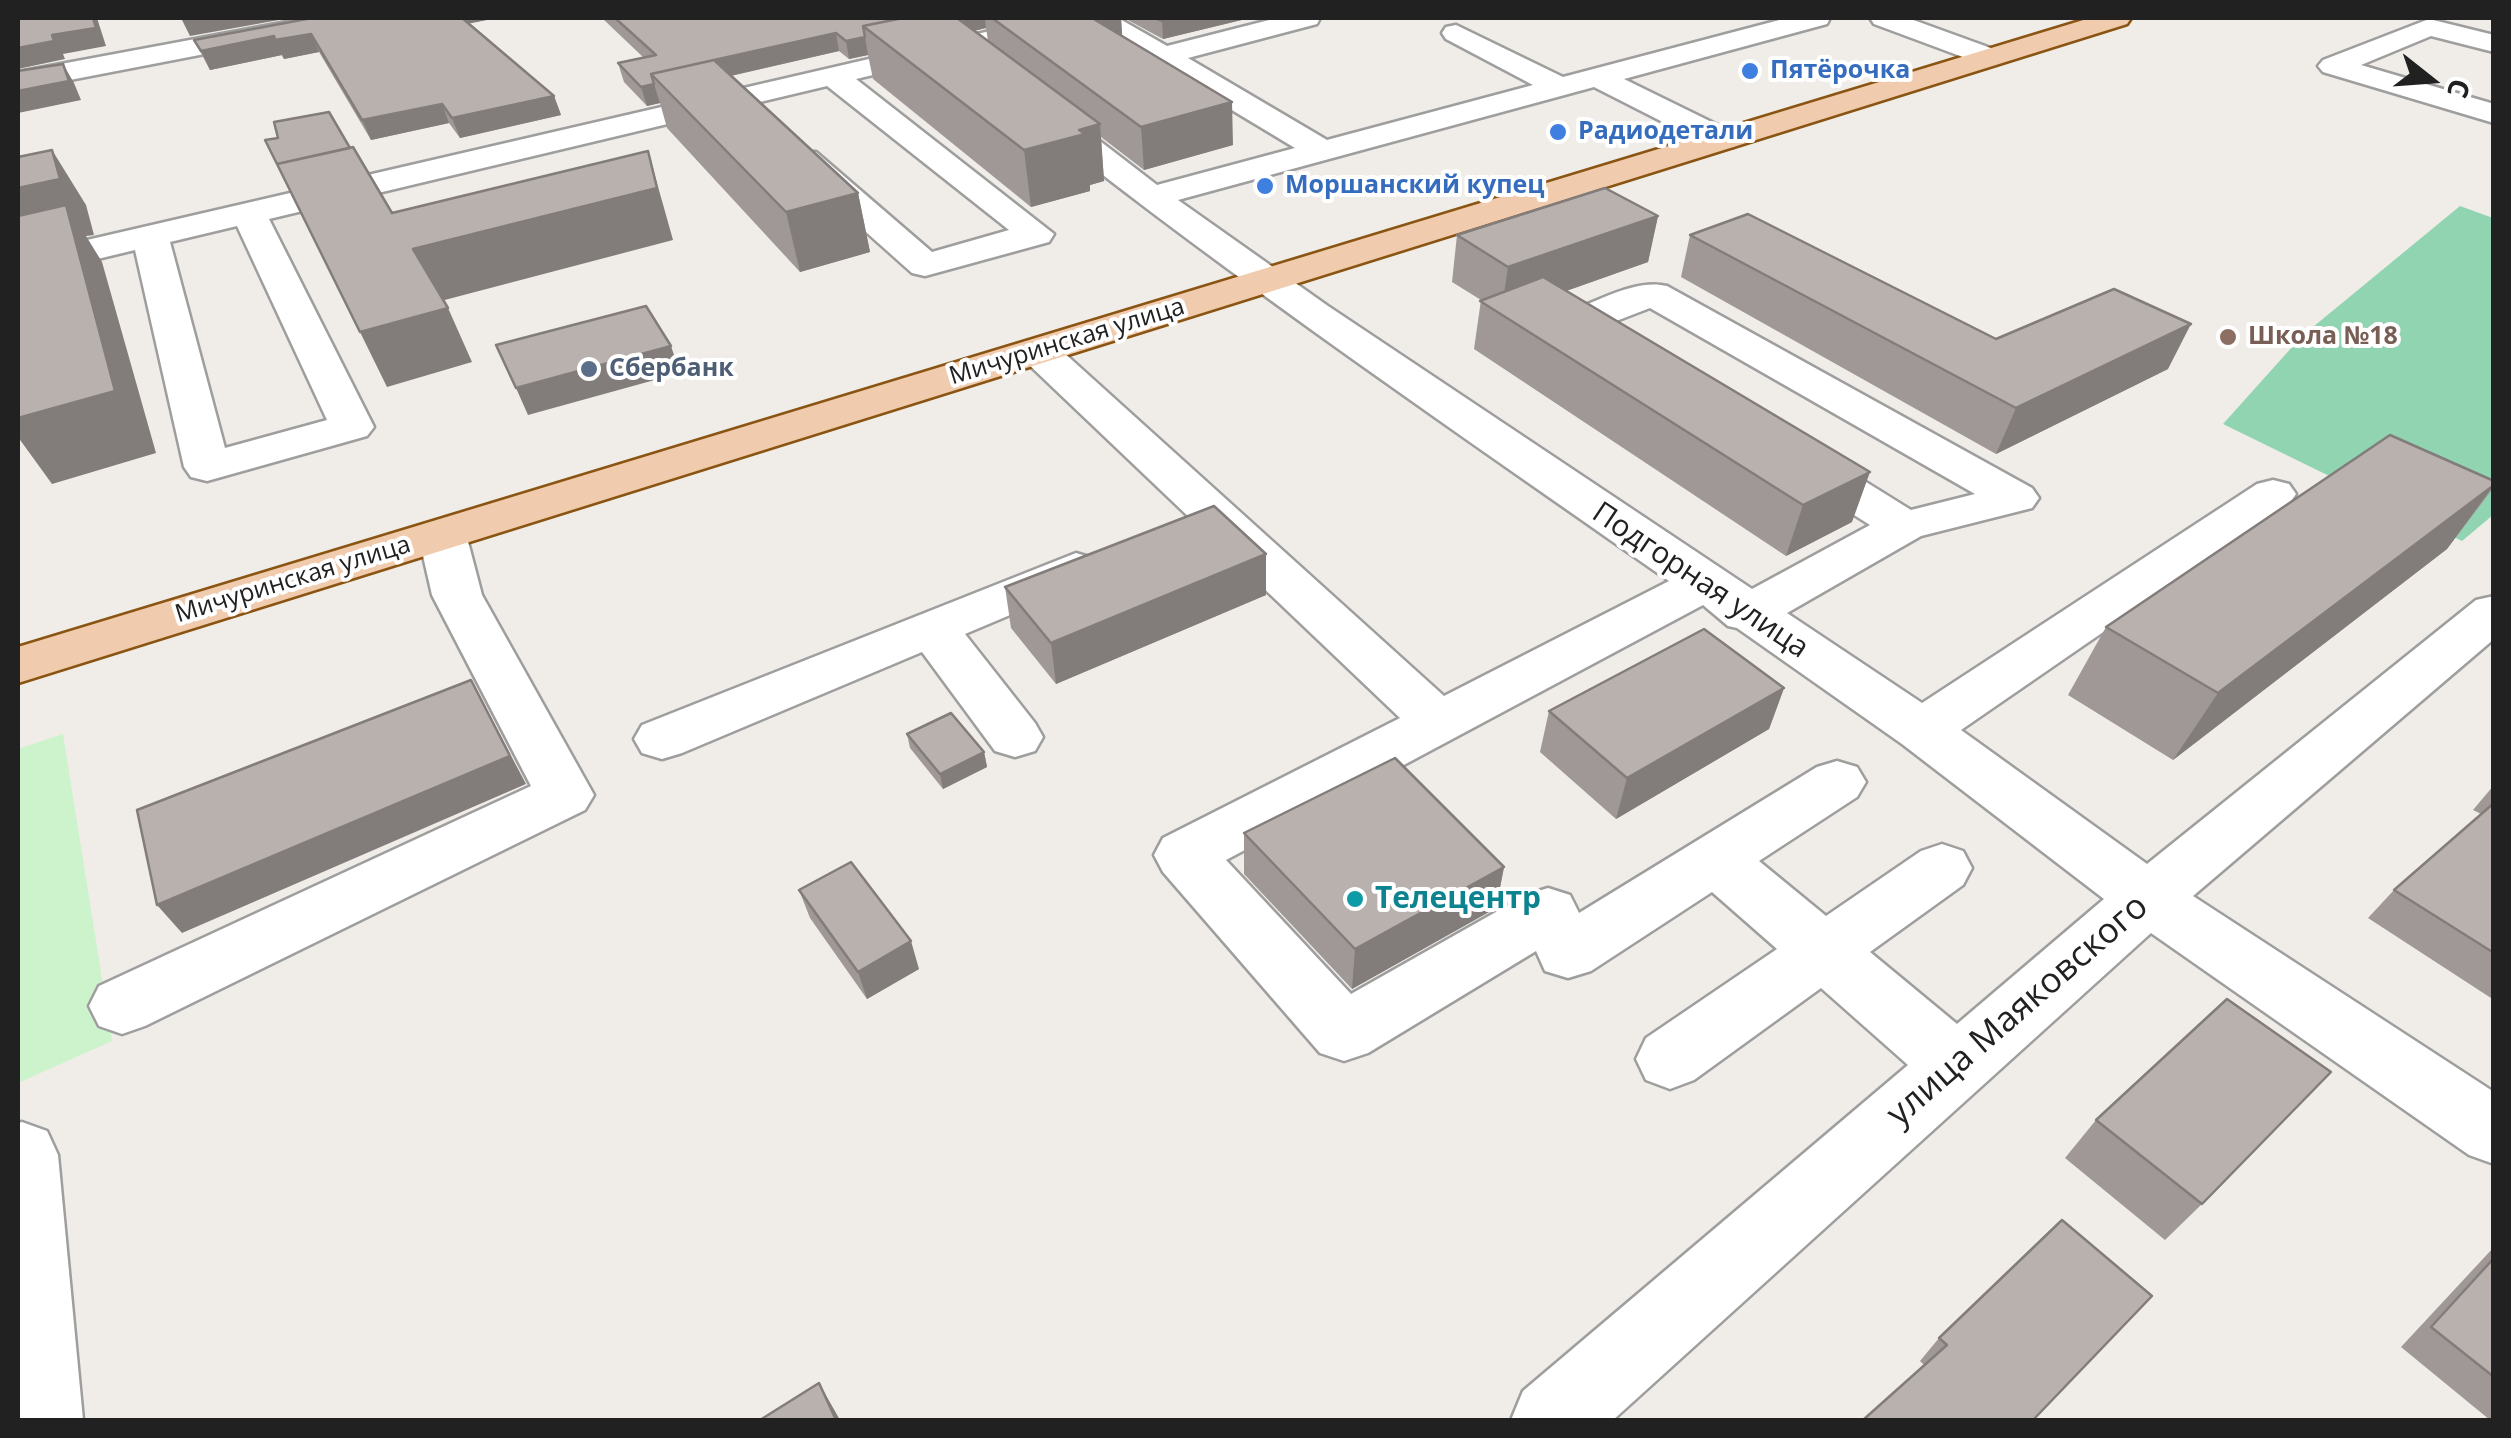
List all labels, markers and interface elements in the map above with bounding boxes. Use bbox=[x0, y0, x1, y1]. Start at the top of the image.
north arrow bbox=[2381, 30, 2481, 130]
place label: Пятёрочка bbox=[1770, 56, 1910, 86]
marker: Пятёрочка bbox=[1739, 60, 1761, 82]
text: С bbox=[2439, 75, 2480, 103]
place label: Радиодетали bbox=[1578, 117, 1753, 147]
marker: Радиодетали bbox=[1547, 121, 1569, 143]
place label: Моршанский купец bbox=[1285, 171, 1545, 201]
marker: Моршанский купец bbox=[1254, 175, 1276, 197]
street label: Мичуринская улица bbox=[946, 292, 1188, 392]
place label: Школа №18 bbox=[2248, 322, 2398, 352]
marker: Школа №18 bbox=[2217, 326, 2239, 348]
place label: Сбербанк bbox=[609, 354, 734, 384]
marker: Сбербанк bbox=[578, 358, 600, 380]
street label: Подгорная улица bbox=[1585, 495, 1815, 667]
street label: Мичуринская улица bbox=[172, 530, 414, 630]
place label: Телецентр bbox=[1375, 881, 1541, 917]
street label: улица Маяковского bbox=[1879, 886, 2157, 1136]
marker: Телецентр bbox=[1344, 888, 1366, 910]

